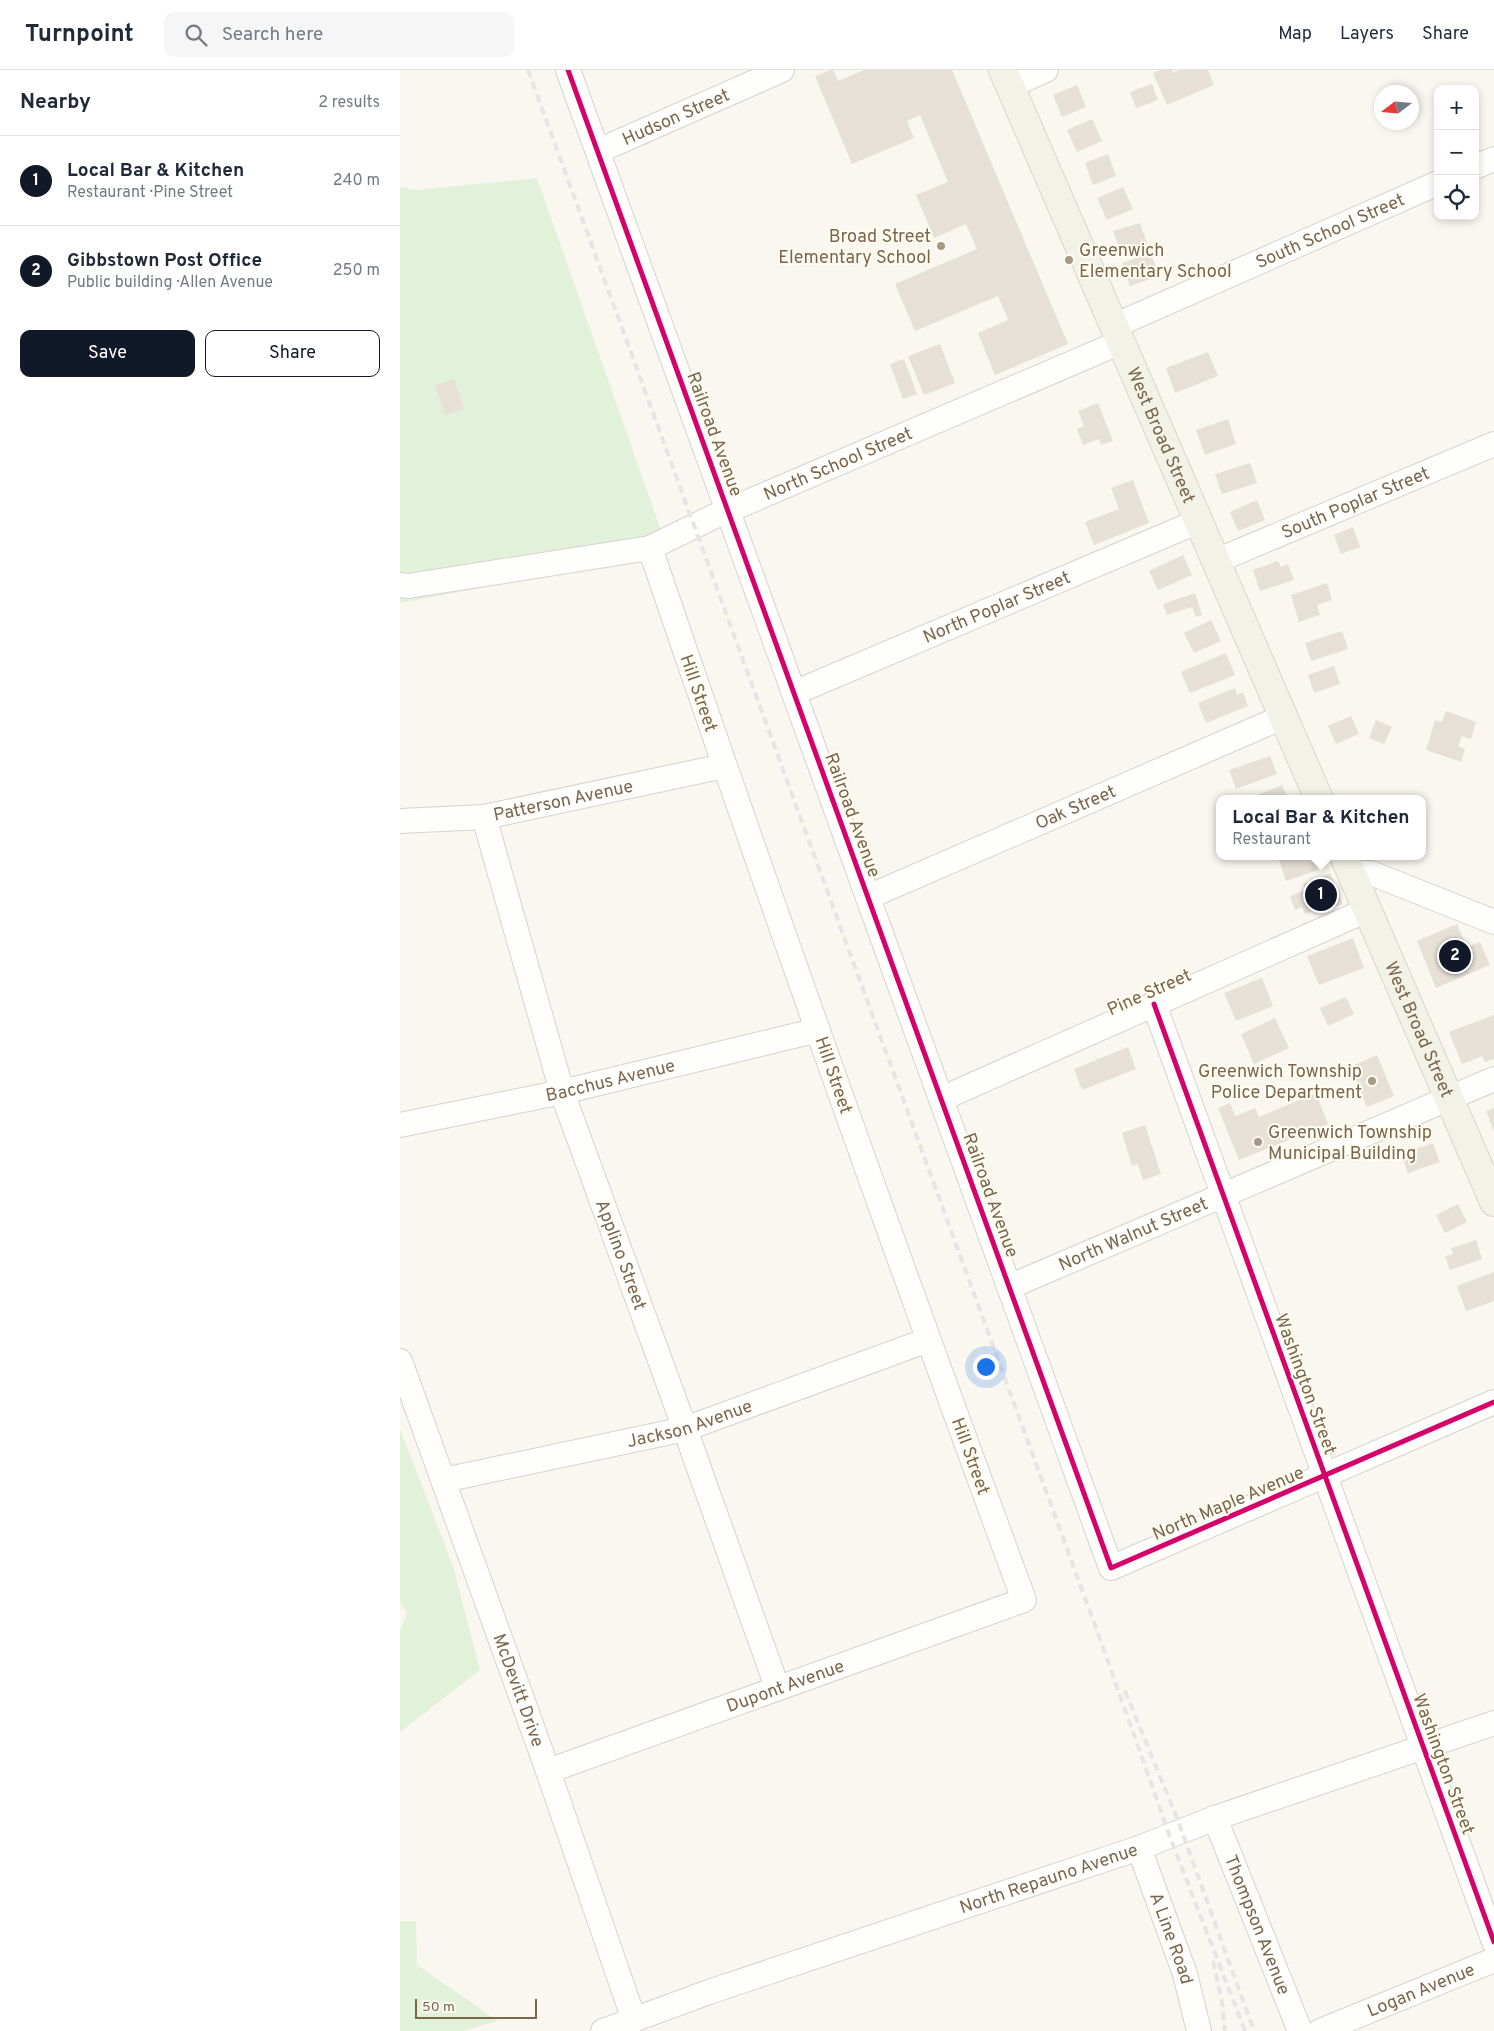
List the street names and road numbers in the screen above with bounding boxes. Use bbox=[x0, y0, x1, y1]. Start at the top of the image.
street label: Hudson Street bbox=[619, 84, 734, 152]
street label: South School Street bbox=[1253, 189, 1408, 275]
street label: West Broad Street bbox=[1120, 364, 1199, 507]
street label: Railroad Avenue bbox=[680, 369, 747, 500]
street label: North School Street bbox=[760, 423, 916, 507]
street label: South Poplar Street bbox=[1278, 463, 1433, 545]
street label: North Poplar Street bbox=[920, 567, 1074, 650]
street label: Hill Street bbox=[674, 652, 722, 735]
street label: Railroad Avenue bbox=[818, 750, 885, 881]
street label: Patterson Avenue bbox=[492, 776, 635, 828]
street label: Oak Street bbox=[1032, 781, 1120, 836]
street label: West Broad Street bbox=[1378, 958, 1457, 1102]
street label: Pine Street bbox=[1104, 965, 1195, 1022]
street label: Hill Street bbox=[809, 1034, 857, 1117]
street label: Bacchus Avenue bbox=[544, 1055, 678, 1108]
street label: Railroad Avenue bbox=[956, 1130, 1023, 1261]
street label: North Walnut Street bbox=[1055, 1193, 1212, 1277]
street label: Applino Street bbox=[589, 1197, 651, 1314]
street label: Washington Street bbox=[1268, 1311, 1341, 1458]
street label: Jackson Avenue bbox=[625, 1395, 756, 1454]
street label: Hill Street bbox=[945, 1415, 994, 1498]
street label: North Maple Avenue bbox=[1149, 1462, 1308, 1547]
street label: McDevitt Drive bbox=[486, 1631, 548, 1751]
street label: Dupont Avenue bbox=[724, 1656, 848, 1719]
street label: Washington Street bbox=[1406, 1691, 1479, 1838]
street label: North Repauno Avenue bbox=[957, 1839, 1141, 1920]
street label: Thompson Avenue bbox=[1218, 1852, 1294, 1999]
street label: A Line Road bbox=[1143, 1889, 1197, 1987]
street label: Logan Avenue bbox=[1364, 1959, 1479, 2023]

